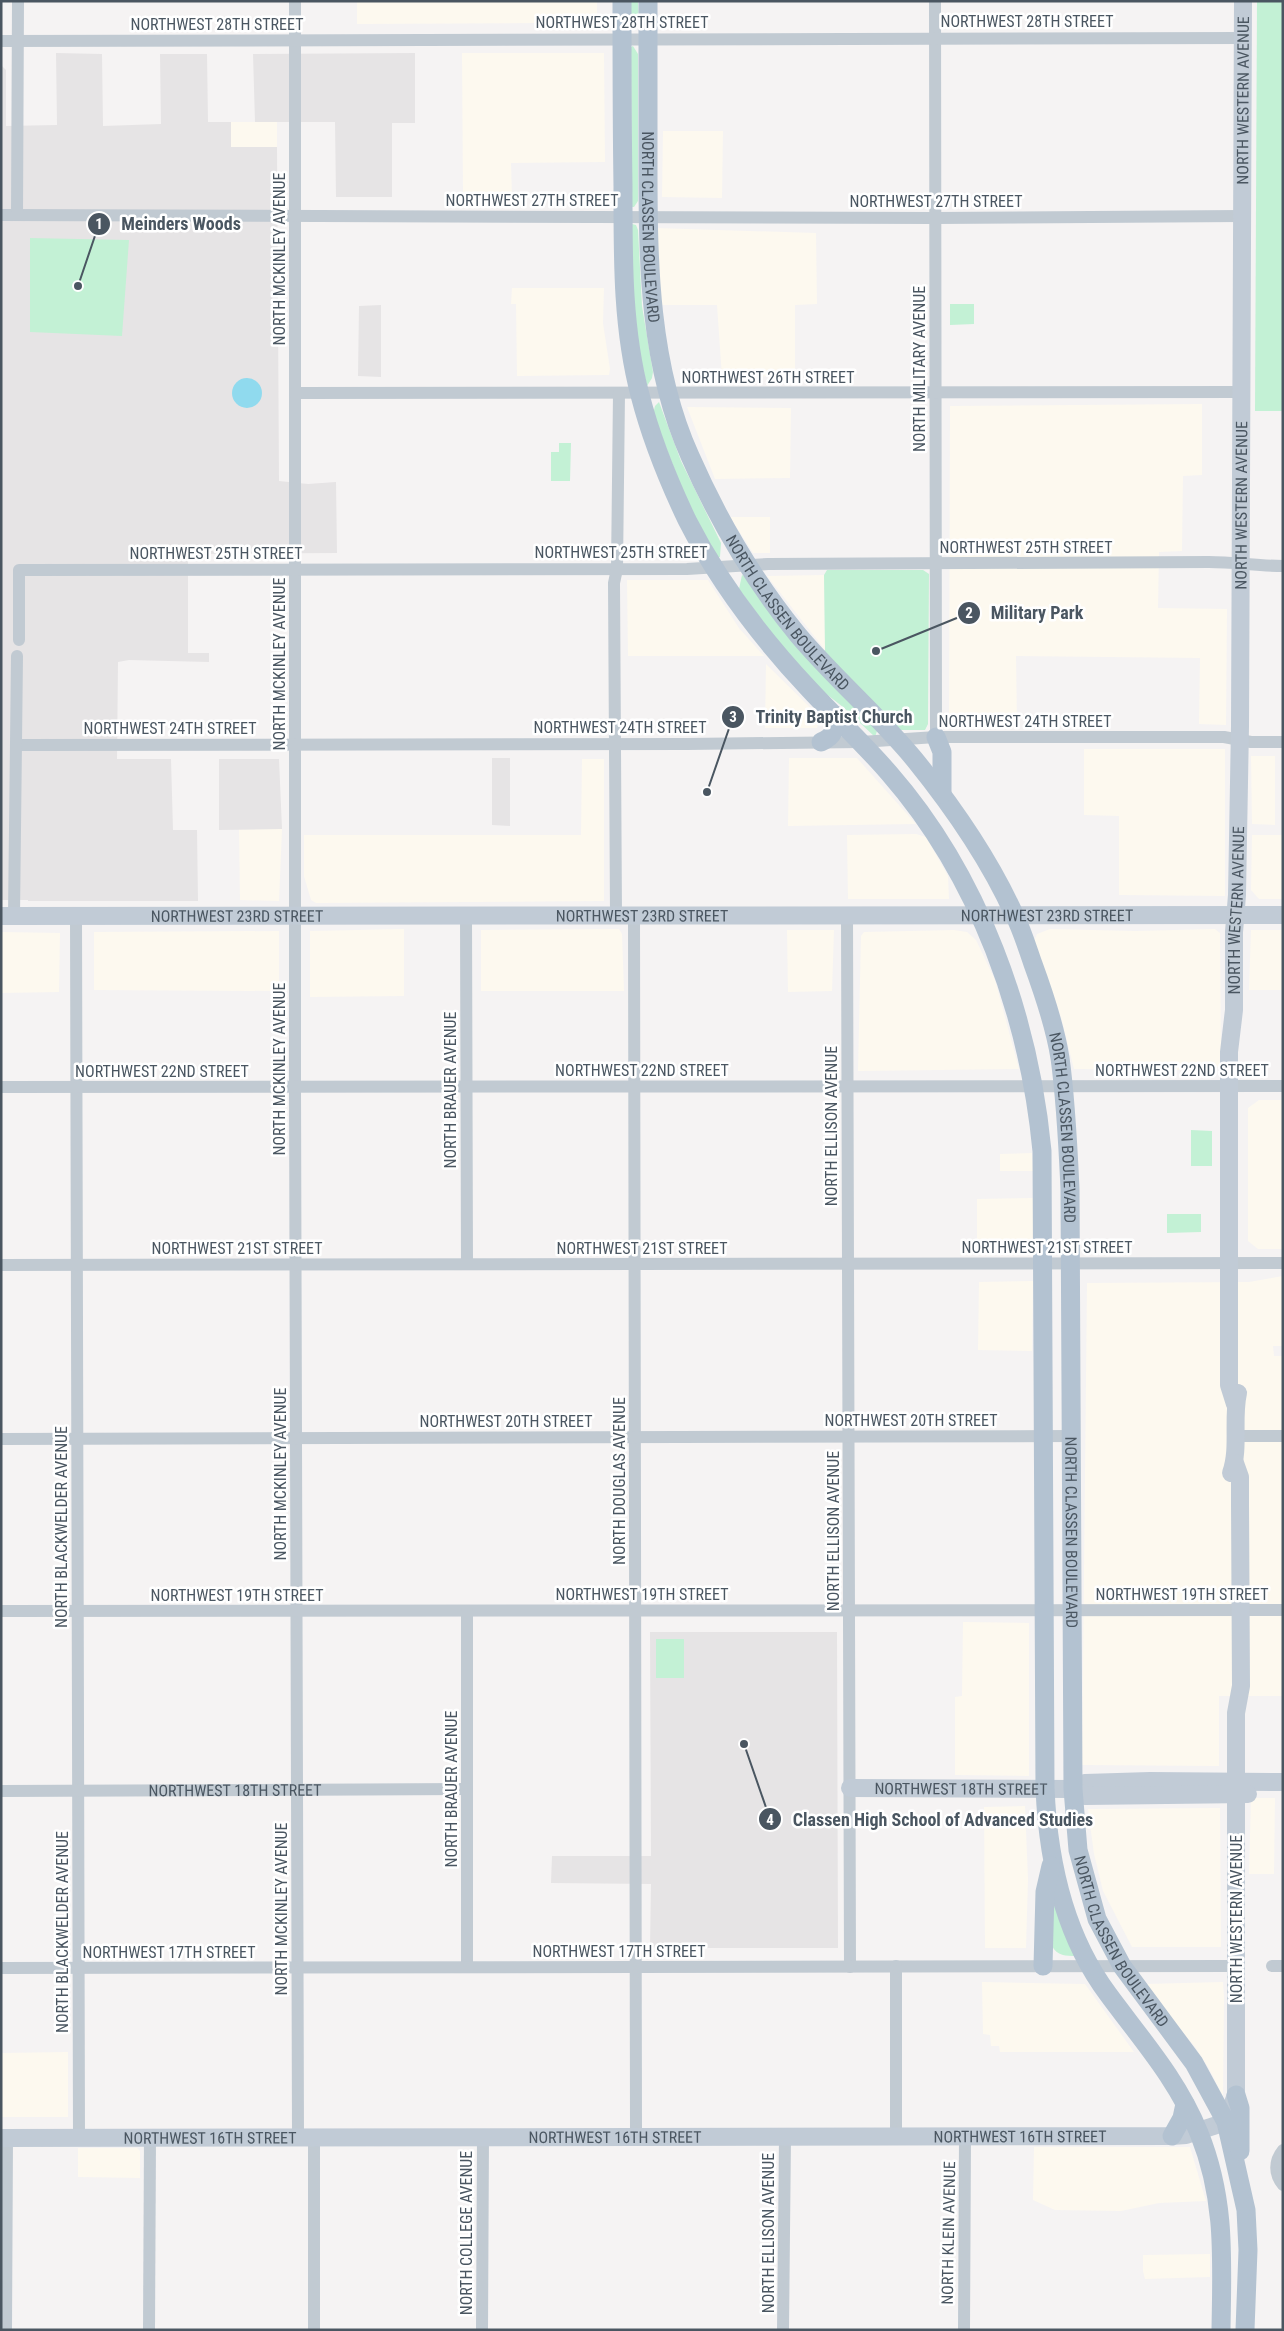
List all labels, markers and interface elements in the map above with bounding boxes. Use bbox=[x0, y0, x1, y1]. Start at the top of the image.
street label: NORTHWEST 28TH STREET bbox=[941, 12, 1114, 31]
street label: NORTHWEST 28TH STREET bbox=[536, 13, 709, 32]
street label: NORTHWEST 28TH STREET bbox=[131, 15, 304, 34]
street label: NORTH WESTERN AVENUE bbox=[1233, 16, 1253, 185]
street label: NORTH CLASSEN BOULEVARD bbox=[638, 131, 664, 324]
street label: NORTH MCKINLEY AVENUE bbox=[270, 172, 289, 346]
street label: NORTHWEST 27TH STREET bbox=[446, 191, 619, 210]
street label: NORTHWEST 27TH STREET bbox=[850, 192, 1023, 211]
callout: Meinders Woods bbox=[86, 207, 251, 240]
text: Meinders Woods bbox=[121, 213, 241, 234]
text: 1 bbox=[95, 215, 103, 233]
street label: NORTH MILITARY AVENUE bbox=[910, 286, 929, 452]
street label: NORTHWEST 26TH STREET bbox=[682, 368, 855, 387]
street label: NORTH WESTERN AVENUE bbox=[1232, 421, 1251, 590]
street label: NORTH CLASSEN BOULEVARD bbox=[722, 532, 853, 695]
street label: NORTHWEST 25TH STREET bbox=[940, 538, 1113, 557]
street label: NORTHWEST 25TH STREET bbox=[535, 543, 708, 562]
street label: NORTHWEST 25TH STREET bbox=[130, 544, 303, 563]
street label: NORTH MCKINLEY AVENUE bbox=[270, 577, 289, 751]
callout: Military Park bbox=[956, 596, 1094, 629]
text: Military Park bbox=[991, 602, 1084, 623]
text: 2 bbox=[965, 604, 973, 622]
callout: Trinity Baptist Church bbox=[720, 701, 922, 734]
text: Trinity Baptist Church bbox=[755, 706, 913, 727]
text: 3 bbox=[729, 708, 737, 726]
street label: NORTHWEST 24TH STREET bbox=[939, 712, 1112, 731]
street label: NORTHWEST 24TH STREET bbox=[534, 718, 707, 737]
street label: NORTHWEST 24TH STREET bbox=[84, 719, 257, 738]
street label: NORTH WESTERN AVENUE bbox=[1225, 826, 1248, 994]
street label: NORTHWEST 23RD STREET bbox=[556, 906, 728, 926]
street label: NORTHWEST 23RD STREET bbox=[961, 906, 1133, 925]
street label: NORTHWEST 23RD STREET bbox=[151, 907, 323, 926]
street label: NORTH MCKINLEY AVENUE bbox=[270, 982, 289, 1156]
street label: NORTH BRAUER AVENUE bbox=[441, 1011, 460, 1169]
street label: NORTH CLASSEN BOULEVARD bbox=[1045, 1030, 1079, 1223]
street label: NORTH ELLISON AVENUE bbox=[822, 1046, 841, 1206]
street label: NORTHWEST 22ND STREET bbox=[555, 1061, 729, 1080]
street label: NORTHWEST 22ND STREET bbox=[1095, 1061, 1269, 1080]
street label: NORTHWEST 22ND STREET bbox=[75, 1062, 249, 1081]
street label: NORTHWEST 21ST STREET bbox=[961, 1238, 1133, 1257]
street label: NORTHWEST 21ST STREET bbox=[151, 1239, 323, 1258]
street label: NORTHWEST 21ST STREET bbox=[556, 1239, 728, 1258]
street label: NORTH MCKINLEY AVENUE bbox=[271, 1387, 290, 1561]
street label: NORTH DOUGLAS AVENUE bbox=[610, 1397, 629, 1565]
street label: NORTHWEST 20TH STREET bbox=[825, 1411, 998, 1430]
street label: NORTHWEST 20TH STREET bbox=[420, 1412, 593, 1431]
street label: NORTH BLACKWELDER AVENUE bbox=[52, 1426, 71, 1628]
street label: NORTH CLASSEN BOULEVARD bbox=[1061, 1436, 1081, 1628]
street label: NORTH ELLISON AVENUE bbox=[824, 1451, 843, 1611]
street label: NORTHWEST 19TH STREET bbox=[556, 1585, 729, 1604]
street label: NORTHWEST 19TH STREET bbox=[1096, 1585, 1269, 1604]
street label: NORTHWEST 19TH STREET bbox=[151, 1586, 324, 1605]
street label: NORTH BRAUER AVENUE bbox=[442, 1710, 461, 1868]
street label: NORTHWEST 18TH STREET bbox=[874, 1779, 1048, 1799]
street label: NORTHWEST 18TH STREET bbox=[148, 1781, 322, 1800]
callout: Classen High School of Advanced Studies bbox=[757, 1803, 1103, 1836]
text: Classen High School of Advanced Studies bbox=[793, 1809, 1093, 1830]
text: 4 bbox=[766, 1811, 774, 1829]
street label: NORTH MCKINLEY AVENUE bbox=[272, 1822, 291, 1996]
street label: NORTH BLACKWELDER AVENUE bbox=[53, 1831, 72, 2033]
street label: NORTH WESTERN AVENUE bbox=[1227, 1835, 1246, 2003]
street label: NORTH CLASSEN BOULEVARD bbox=[1070, 1854, 1173, 2031]
street label: NORTHWEST 17TH STREET bbox=[533, 1942, 706, 1961]
street label: NORTHWEST 17TH STREET bbox=[83, 1943, 256, 1962]
street label: NORTHWEST 16TH STREET bbox=[933, 2127, 1107, 2146]
street label: NORTHWEST 16TH STREET bbox=[123, 2128, 297, 2148]
street label: NORTHWEST 16TH STREET bbox=[528, 2128, 702, 2147]
street label: NORTH COLLEGE AVENUE bbox=[457, 2151, 476, 2315]
street label: NORTH ELLISON AVENUE bbox=[759, 2153, 778, 2313]
street label: NORTH KLEIN AVENUE bbox=[938, 2161, 959, 2305]

